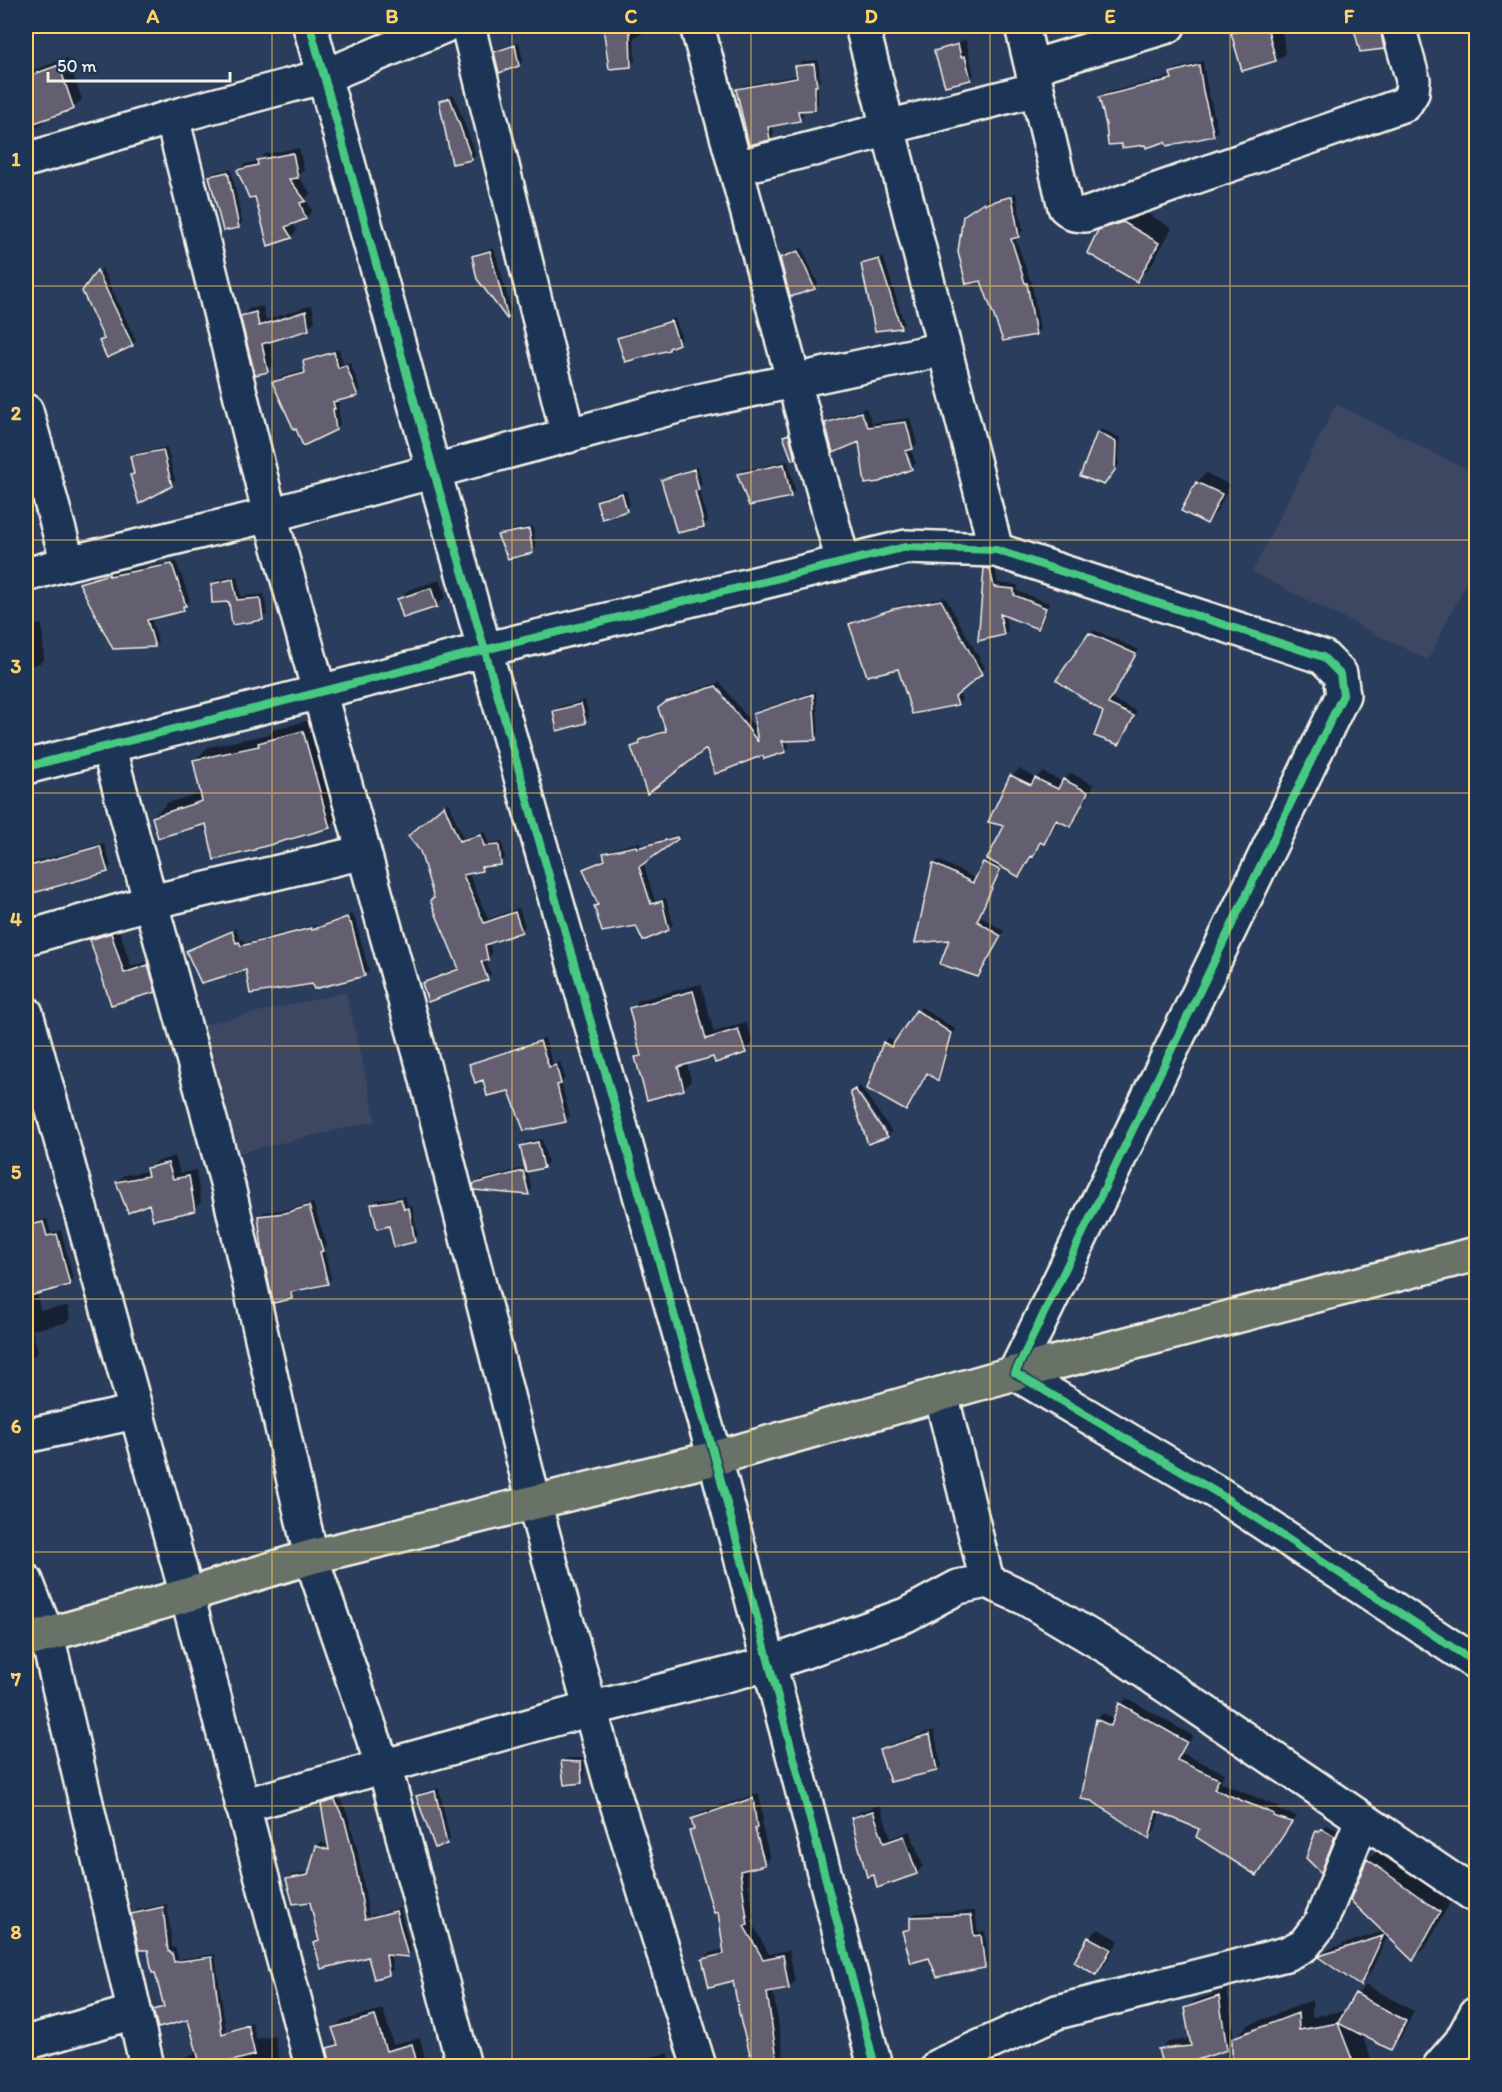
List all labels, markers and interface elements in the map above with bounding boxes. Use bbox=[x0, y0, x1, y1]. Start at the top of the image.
text: A bbox=[146, 4, 160, 28]
text: B bbox=[386, 4, 399, 28]
text: C bbox=[625, 4, 638, 28]
text: D bbox=[864, 4, 878, 28]
text: E bbox=[1104, 4, 1116, 28]
text: F bbox=[1344, 4, 1355, 28]
scale bar bbox=[48, 45, 230, 83]
text: 50 m bbox=[57, 55, 97, 77]
text: 1 bbox=[11, 147, 21, 171]
text: 2 bbox=[11, 401, 22, 425]
text: 3 bbox=[11, 654, 22, 678]
text: 4 bbox=[10, 907, 22, 931]
text: 5 bbox=[11, 1160, 22, 1184]
text: 6 bbox=[11, 1414, 22, 1438]
text: 7 bbox=[10, 1667, 21, 1691]
text: 8 bbox=[11, 1920, 22, 1944]

